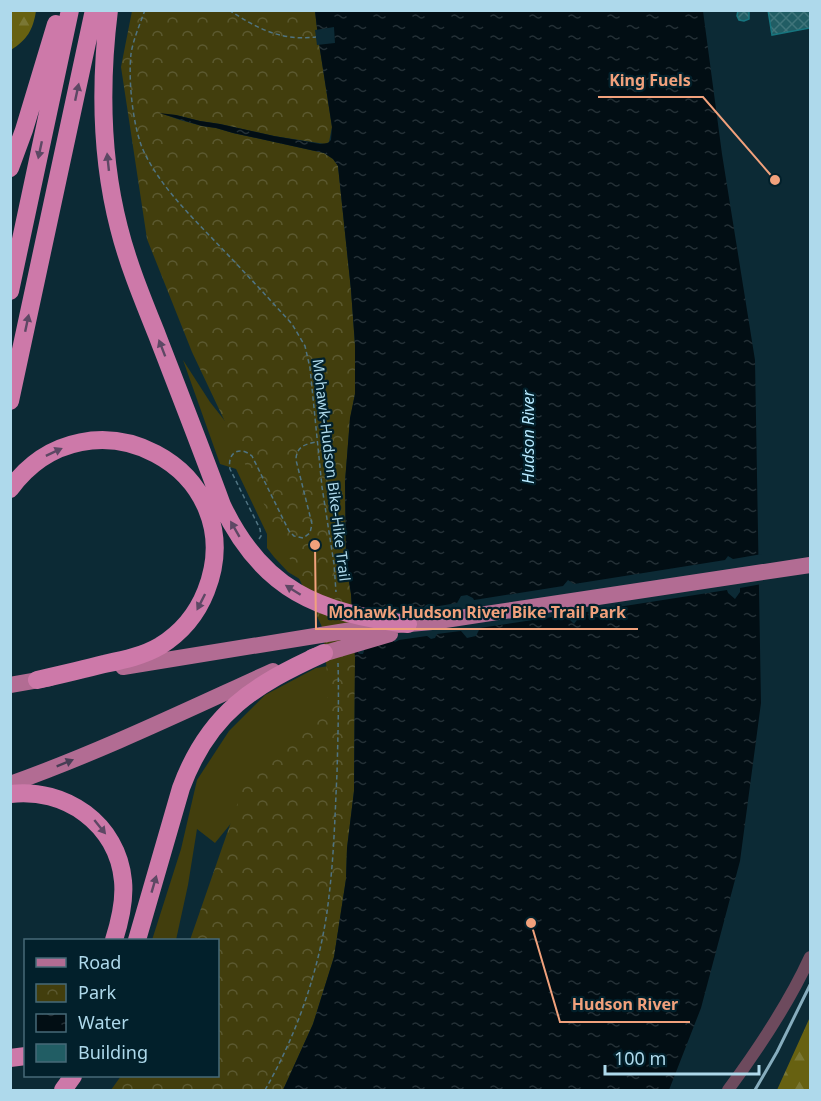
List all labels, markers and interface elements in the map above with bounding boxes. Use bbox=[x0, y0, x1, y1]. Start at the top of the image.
callout: King Fuels bbox=[598, 63, 703, 97]
text: King Fuels bbox=[609, 69, 691, 91]
one-way arrow bbox=[72, 82, 82, 101]
one-way arrow bbox=[35, 141, 44, 160]
one-way arrow bbox=[103, 152, 113, 171]
one-way arrow bbox=[23, 314, 32, 333]
one-way arrow bbox=[157, 339, 167, 357]
street label: Mohawk-Hudson Bike-Hike Trail bbox=[308, 358, 356, 582]
water label: Hudson River bbox=[517, 389, 539, 484]
one-way arrow bbox=[46, 447, 63, 456]
one-way arrow bbox=[229, 521, 240, 537]
one-way arrow bbox=[285, 585, 301, 596]
one-way arrow bbox=[196, 594, 205, 611]
callout: Mohawk Hudson River Bike Trail Park bbox=[316, 595, 638, 629]
text: Mohawk Hudson River Bike Trail Park bbox=[328, 601, 626, 623]
one-way arrow bbox=[56, 758, 74, 767]
one-way arrow bbox=[94, 819, 107, 835]
one-way arrow bbox=[149, 875, 159, 893]
legend bbox=[24, 939, 219, 1077]
text: Road bbox=[78, 950, 121, 974]
text: Park bbox=[78, 980, 116, 1004]
callout: Hudson River bbox=[560, 988, 690, 1022]
text: Hudson River bbox=[572, 993, 678, 1015]
text: Water bbox=[78, 1010, 129, 1034]
scale bar bbox=[605, 1038, 760, 1076]
text: Building bbox=[78, 1040, 148, 1064]
text: 100 m bbox=[614, 1046, 666, 1070]

